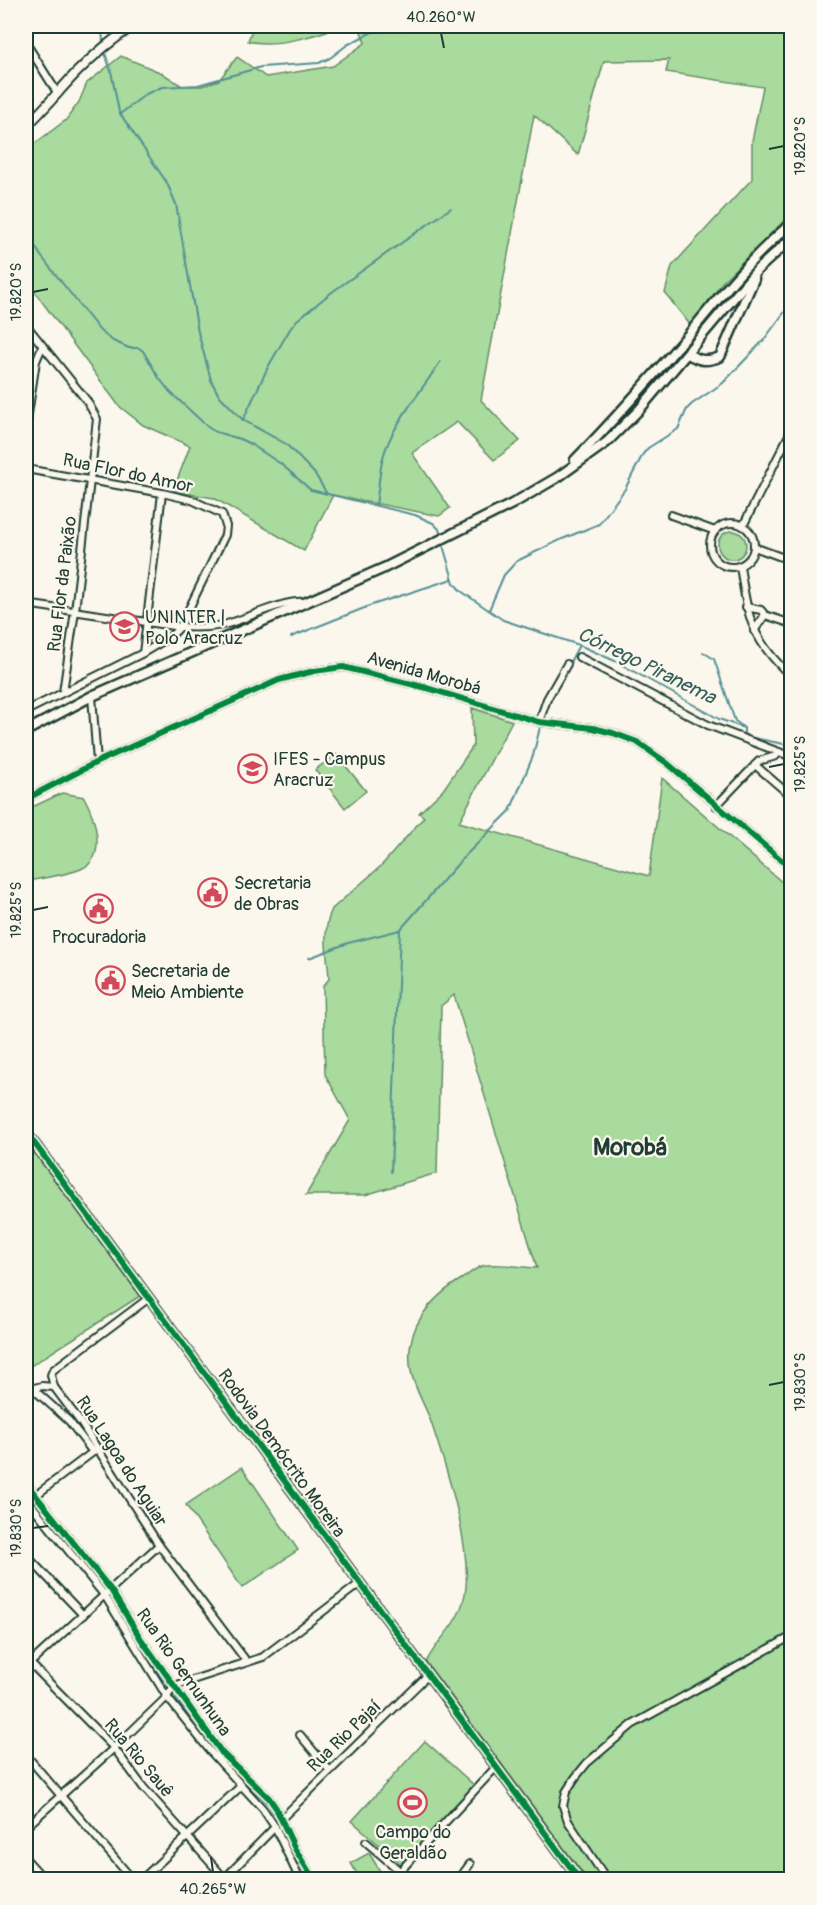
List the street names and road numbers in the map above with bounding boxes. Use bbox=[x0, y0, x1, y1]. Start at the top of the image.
street label: Rua Flor do Amor bbox=[61, 448, 196, 499]
street label: Rua Flor da Paixão bbox=[43, 514, 82, 653]
street label: Avenida Morobá bbox=[364, 646, 483, 701]
street label: Rodovia Demócrito Moreira bbox=[213, 1365, 350, 1542]
street label: Rua Lagoa do Aguiar bbox=[71, 1392, 173, 1531]
street label: Rua Rio Gemunhuna bbox=[131, 1604, 236, 1741]
street label: Rua Rio Pajaí bbox=[303, 1695, 386, 1777]
street label: Rua Rio Sauê bbox=[99, 1714, 178, 1803]

